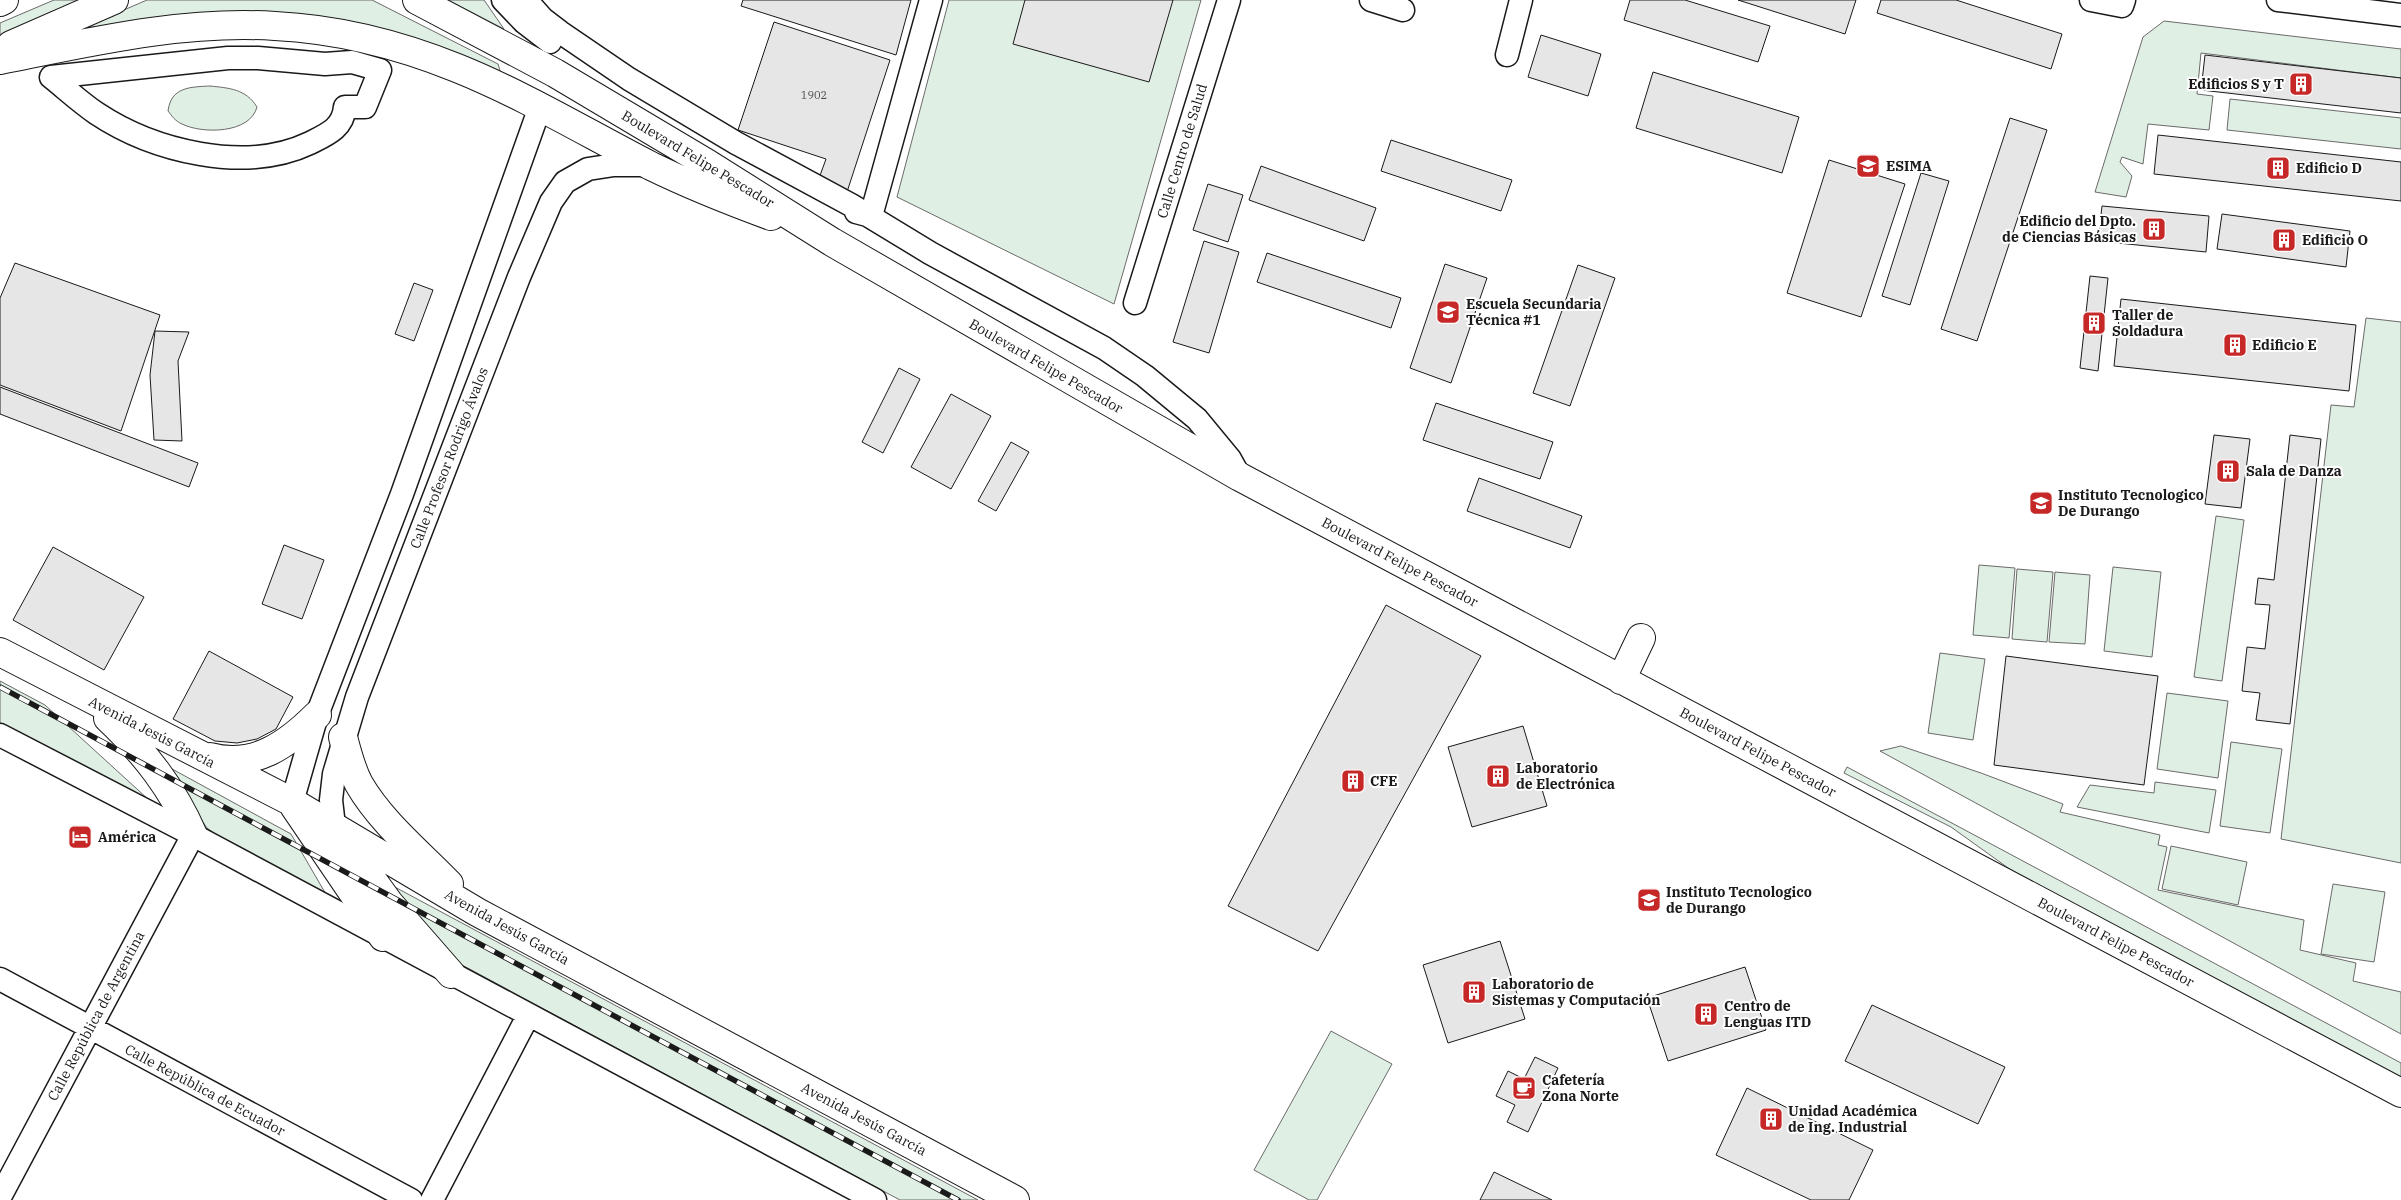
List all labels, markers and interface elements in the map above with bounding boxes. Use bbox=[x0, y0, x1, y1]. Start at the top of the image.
building icon: Edificios S y T bbox=[2288, 71, 2314, 97]
place label: Edificios S y T bbox=[2188, 75, 2284, 93]
street label: Calle Centro de Salud bbox=[1153, 81, 1211, 221]
house number: 1902 bbox=[801, 88, 827, 102]
street label: Boulevard Felipe Pescador bbox=[619, 106, 778, 212]
school or university icon: ESIMA bbox=[1855, 153, 1881, 179]
building icon: Edificio D bbox=[2265, 155, 2291, 181]
place label: ESIMA bbox=[1886, 157, 1932, 175]
place label: Edificio D bbox=[2296, 159, 2362, 177]
place label: Edificio del Dpto. de Ciencias Básicas bbox=[2002, 212, 2136, 246]
building icon: Edificio del Dpto. de Ciencias Básicas bbox=[2141, 216, 2167, 242]
building icon: Edificio O bbox=[2271, 227, 2297, 253]
place label: Edificio O bbox=[2302, 231, 2368, 249]
place label: Escuela Secundaria Técnica #1 bbox=[1466, 295, 1602, 329]
school or university icon: Escuela Secundaria Técnica #1 bbox=[1435, 299, 1461, 325]
place label: Taller de Soldadura bbox=[2112, 306, 2183, 340]
building icon: Taller de Soldadura bbox=[2081, 310, 2107, 336]
street label: Boulevard Felipe Pescador bbox=[966, 315, 1127, 418]
building icon: Edificio E bbox=[2222, 332, 2248, 358]
place label: Edificio E bbox=[2252, 336, 2317, 354]
street label: Calle Profesor Rodrigo Ávalos bbox=[405, 364, 492, 551]
building icon: Sala de Danza bbox=[2215, 458, 2241, 484]
place label: Sala de Danza bbox=[2246, 462, 2342, 480]
place label: Instituto Tecnologico De Durango bbox=[2058, 486, 2204, 520]
school or university icon: Instituto Tecnologico De Durango bbox=[2028, 490, 2054, 516]
street label: Boulevard Felipe Pescador bbox=[1319, 513, 1482, 611]
street label: Avenida Jesús García bbox=[86, 692, 219, 772]
street label: Boulevard Felipe Pescador bbox=[1677, 703, 1840, 801]
place label: Laboratorio de Electrónica bbox=[1516, 759, 1615, 793]
building icon: Laboratorio de Electrónica bbox=[1485, 763, 1511, 789]
building icon: CFE bbox=[1340, 768, 1366, 794]
place label: CFE bbox=[1370, 772, 1397, 790]
hotel icon: América bbox=[67, 824, 93, 850]
place label: América bbox=[98, 828, 156, 846]
place label: Instituto Tecnologico de Durango bbox=[1666, 883, 1812, 917]
street label: Avenida Jesús García bbox=[442, 885, 573, 969]
school or university icon: Instituto Tecnologico de Durango bbox=[1636, 887, 1662, 913]
street label: Boulevard Felipe Pescador bbox=[2035, 893, 2198, 991]
street label: Calle República de Argentina bbox=[44, 928, 149, 1104]
place label: Laboratorio de Sistemas y Computación bbox=[1492, 975, 1661, 1009]
building icon: Laboratorio de Sistemas y Computación bbox=[1461, 979, 1487, 1005]
place label: Centro de Lenguas ITD bbox=[1724, 997, 1811, 1031]
building icon: Centro de Lenguas ITD bbox=[1693, 1001, 1719, 1027]
street label: Calle República de Ecuador bbox=[122, 1040, 289, 1140]
place label: Cafetería Zona Norte bbox=[1542, 1071, 1619, 1105]
cafe icon: Cafetería Zona Norte bbox=[1511, 1075, 1537, 1101]
street label: Avenida Jesús García bbox=[798, 1078, 930, 1160]
place label: Unidad Académica de Ing. Industrial bbox=[1788, 1102, 1917, 1136]
building icon: Unidad Académica de Ing. Industrial bbox=[1758, 1106, 1784, 1132]

